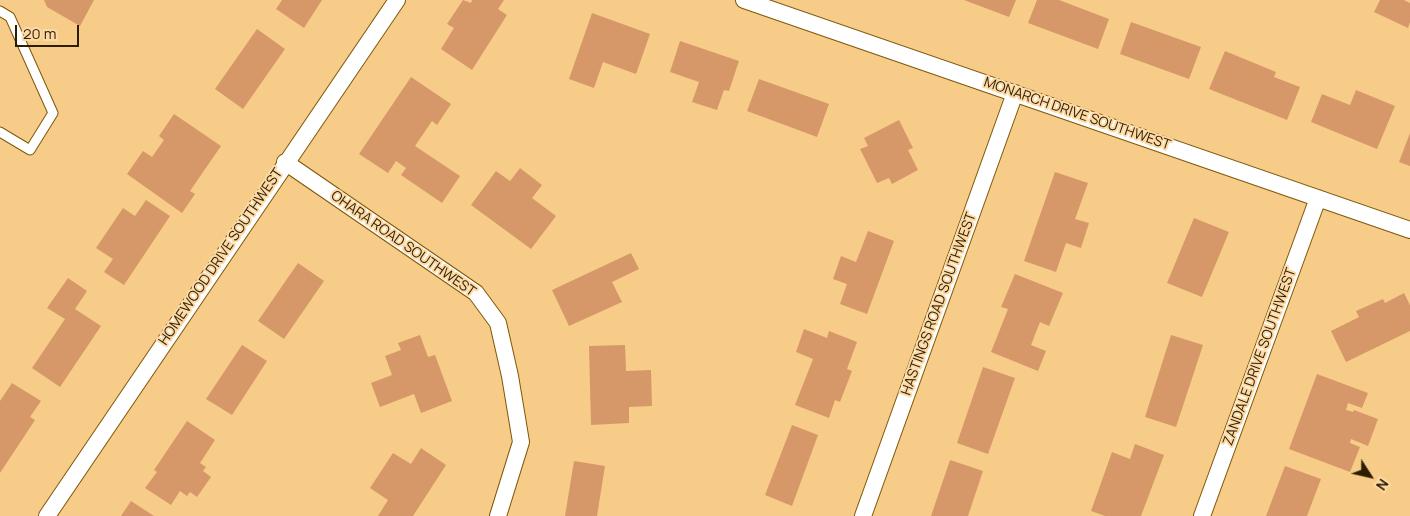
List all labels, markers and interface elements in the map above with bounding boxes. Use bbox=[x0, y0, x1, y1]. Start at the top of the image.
scale bar bbox=[18, 15, 81, 47]
text: 20 m bbox=[23, 23, 56, 44]
street label: MONARCH DRIVE SOUTHWEST bbox=[981, 74, 1173, 154]
street label: HOMEWOOD DRIVE SOUTHWEST bbox=[155, 165, 287, 349]
street label: OHARA ROAD SOUTHWEST bbox=[327, 187, 479, 301]
street label: HASTINGS ROAD SOUTHWEST bbox=[898, 210, 980, 398]
street label: ZANDALE DRIVE SOUTHWEST bbox=[1220, 266, 1300, 448]
north arrow bbox=[1345, 451, 1395, 501]
text: N bbox=[1372, 475, 1393, 494]

